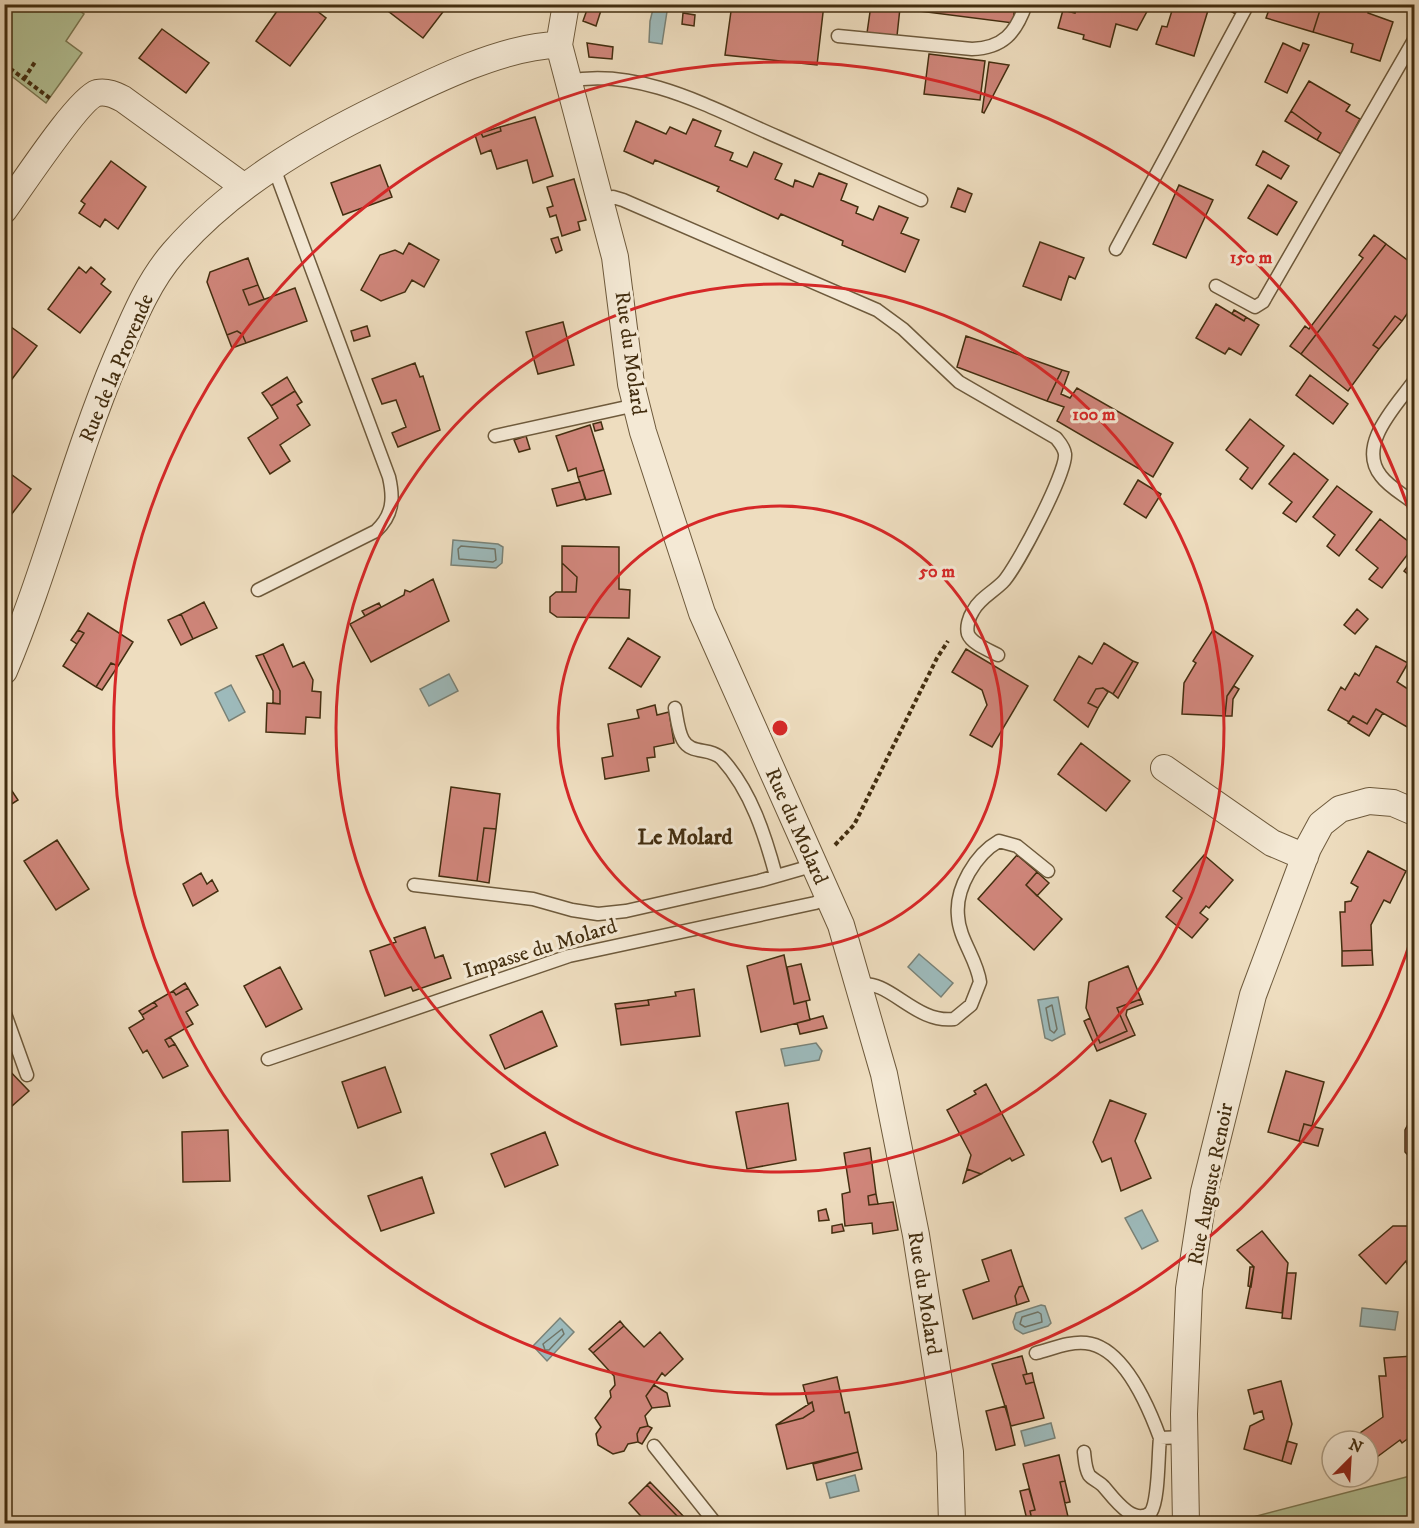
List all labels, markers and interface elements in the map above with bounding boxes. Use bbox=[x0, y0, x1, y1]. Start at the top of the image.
text: 150 m bbox=[1230, 247, 1273, 269]
street label: Rue du Molard bbox=[608, 289, 652, 417]
street label: Rue de la Provende bbox=[74, 290, 160, 447]
text: 100 m bbox=[1072, 404, 1116, 426]
text: 50 m bbox=[918, 561, 955, 583]
centre of rings bbox=[770, 718, 790, 738]
street label: Rue du Molard bbox=[759, 764, 834, 889]
district label: Le Molard bbox=[637, 824, 734, 851]
street label: Impasse du Molard bbox=[461, 913, 620, 985]
street label: Rue Auguste Renoir bbox=[1182, 1101, 1240, 1268]
street label: Rue du Molard bbox=[901, 1229, 947, 1357]
north arrow bbox=[1320, 1429, 1380, 1489]
text: N bbox=[1346, 1434, 1366, 1458]

